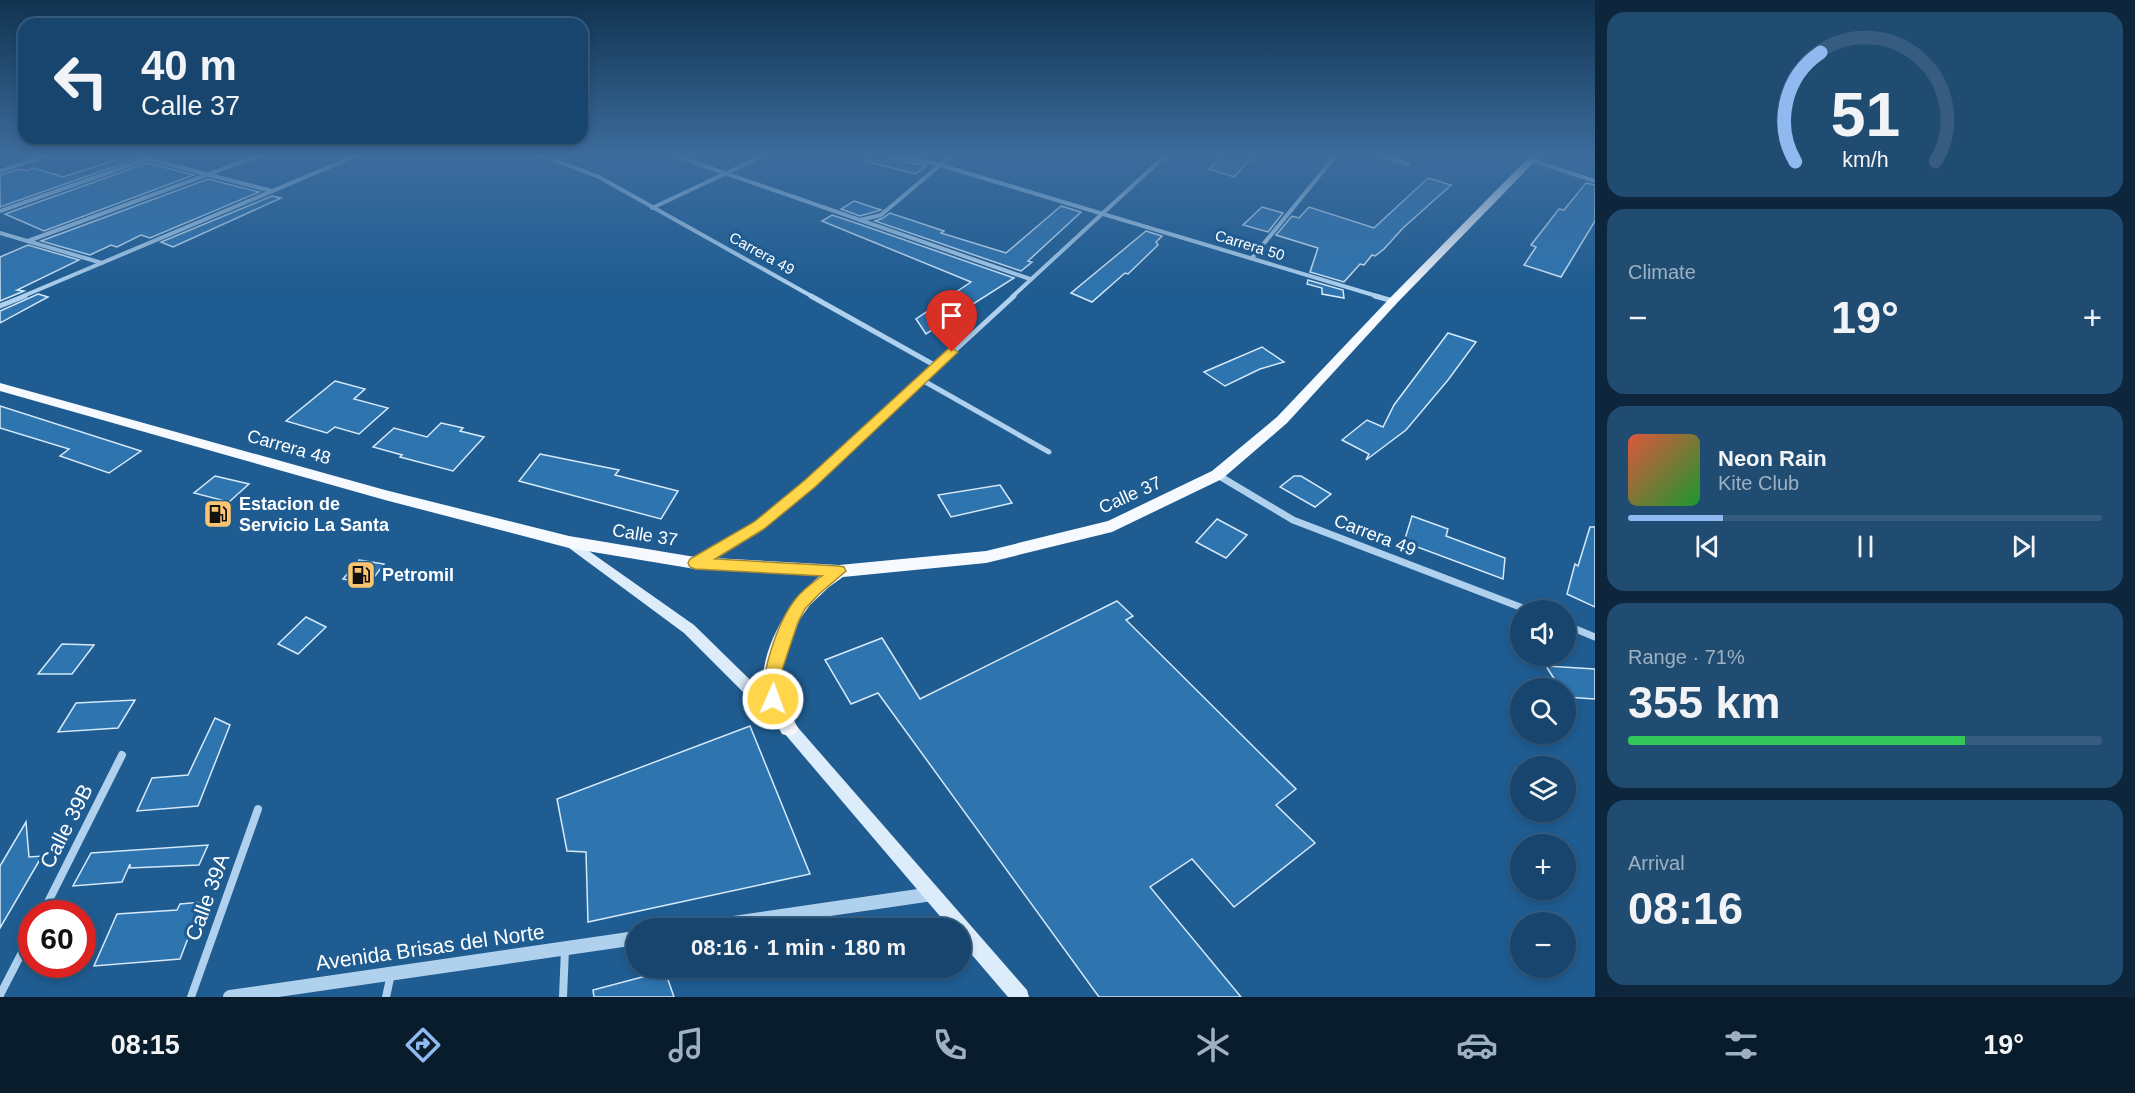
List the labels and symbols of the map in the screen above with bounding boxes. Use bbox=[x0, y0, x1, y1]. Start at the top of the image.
street label: Carrera 50 bbox=[1213, 226, 1287, 264]
street label: Carrera 49 bbox=[727, 228, 797, 278]
pin bbox=[926, 290, 977, 352]
street label: Carrera 48 bbox=[245, 426, 333, 468]
street label: Calle 37 bbox=[1096, 472, 1164, 518]
place label: Estacion de Servicio La Santa bbox=[239, 494, 390, 535]
fuel station icon: Estacion de Servicio La Santa bbox=[202, 498, 234, 530]
street label: Carrera 49 bbox=[1331, 510, 1419, 560]
street label: Calle 37 bbox=[611, 520, 679, 550]
fuel station icon: Petromil bbox=[345, 559, 377, 591]
place label: Petromil bbox=[382, 565, 454, 585]
position arrow bbox=[741, 667, 805, 731]
street label: Calle 39B bbox=[35, 780, 97, 872]
street label: Calle 39A bbox=[181, 850, 233, 944]
speed limit sign: 60 bbox=[18, 900, 96, 978]
street label: Avenida Brisas del Norte bbox=[314, 920, 546, 974]

